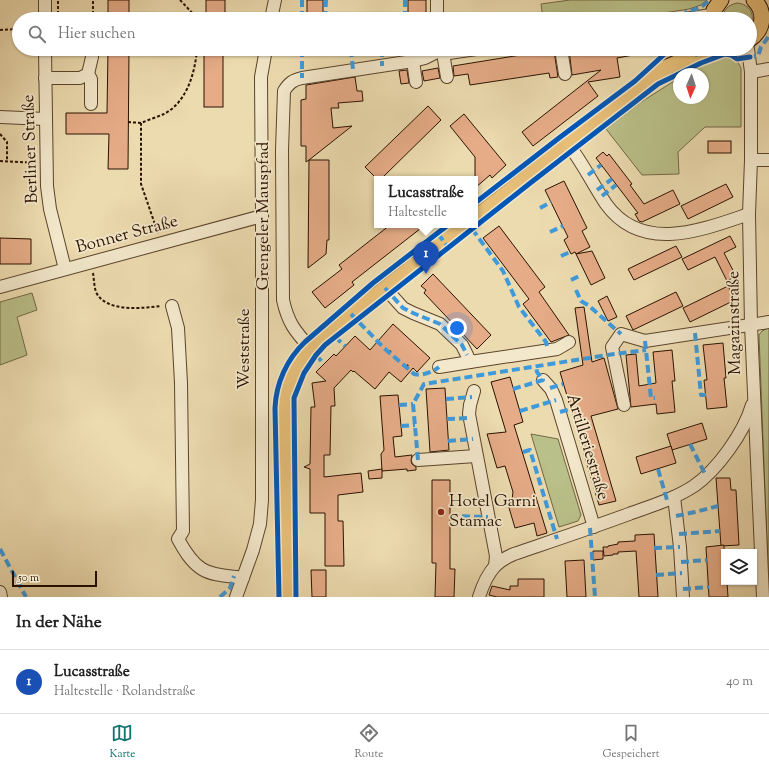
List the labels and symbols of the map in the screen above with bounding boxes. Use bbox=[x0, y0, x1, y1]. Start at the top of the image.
north arrow bbox=[673, 68, 709, 104]
street label: Berliner Straße bbox=[17, 94, 45, 204]
street label: Grengeler Mauspfad bbox=[252, 141, 276, 290]
street label: Bonner Straße bbox=[73, 210, 181, 260]
pin: 1 bbox=[413, 241, 439, 274]
street label: Magazinstraße bbox=[722, 271, 748, 375]
street label: Weststraße bbox=[233, 308, 257, 390]
your location bbox=[447, 318, 467, 338]
street label: Artilleriestraße bbox=[559, 391, 615, 503]
place label: Hotel Garni Stamac bbox=[449, 490, 537, 534]
marker: Hotel Garni Stamac bbox=[436, 507, 446, 517]
scale bar bbox=[12, 569, 97, 588]

